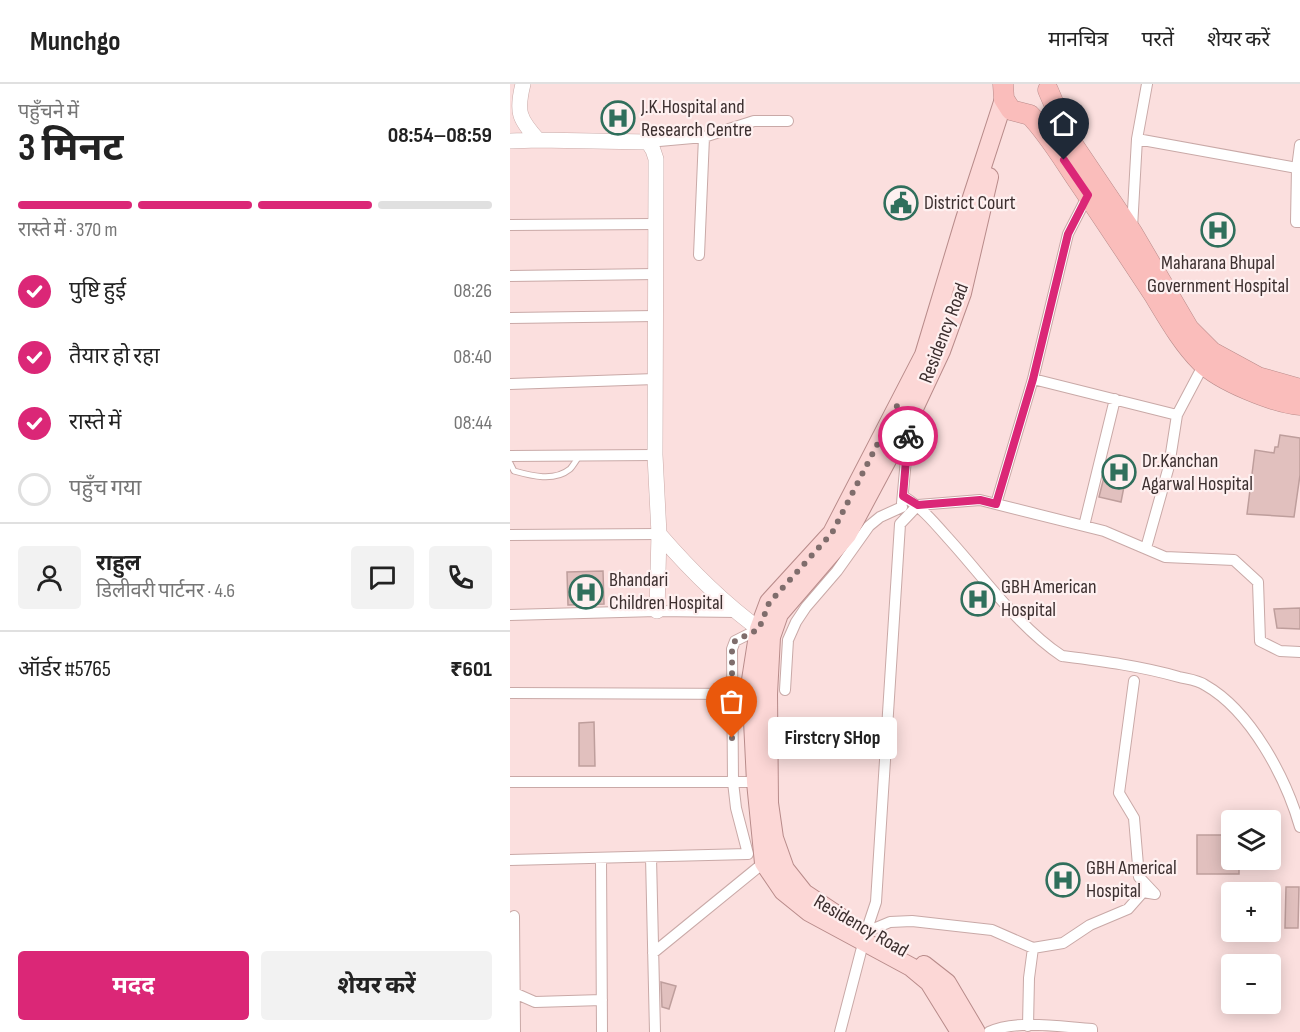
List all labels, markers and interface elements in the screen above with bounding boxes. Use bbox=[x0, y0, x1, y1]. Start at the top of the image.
text: Munchgo bbox=[30, 25, 121, 58]
text: मानचित्र bbox=[1048, 27, 1108, 52]
text: परतें bbox=[1141, 27, 1174, 52]
text: शेयर करें bbox=[1207, 27, 1270, 52]
place label: J.K.Hospital and Research Centre bbox=[640, 95, 752, 142]
pin bbox=[1038, 98, 1089, 160]
text: पहुँचने में bbox=[18, 100, 79, 124]
hospital icon: J.K.Hospital and Research Centre bbox=[600, 100, 636, 136]
icon: home bbox=[1047, 107, 1080, 140]
text: 08:54–08:59 bbox=[388, 122, 492, 149]
text: 3 मिनट bbox=[18, 125, 123, 172]
public building icon: District Court bbox=[883, 185, 919, 221]
place label: District Court bbox=[924, 191, 1016, 215]
hospital icon: Maharana Bhupal Government Hospital bbox=[1200, 212, 1236, 248]
text: रास्ते में · 370 m bbox=[18, 218, 117, 242]
place label: Maharana Bhupal Government Hospital bbox=[1147, 251, 1289, 298]
icon: check bbox=[18, 275, 51, 308]
text: पुष्टि हुई bbox=[69, 277, 126, 304]
text: 08:26 bbox=[454, 279, 492, 303]
street label: Residency Road bbox=[914, 280, 974, 386]
icon: check bbox=[18, 341, 51, 374]
text: तैयार हो रहा bbox=[69, 343, 160, 370]
text: 08:40 bbox=[453, 345, 492, 369]
courier bbox=[878, 406, 938, 466]
icon: check bbox=[18, 407, 51, 440]
text: रास्ते में bbox=[69, 409, 121, 436]
text: 08:44 bbox=[454, 411, 492, 435]
icon: bike bbox=[892, 420, 925, 453]
place label: Dr.Kanchan Agarwal Hospital bbox=[1141, 449, 1253, 496]
hospital icon: Dr.Kanchan Agarwal Hospital bbox=[1101, 454, 1137, 490]
text: पहुँच गया bbox=[69, 475, 142, 502]
button: person bbox=[18, 546, 81, 609]
button: chat bbox=[351, 546, 414, 609]
button: phone bbox=[429, 546, 492, 609]
text: राहुल bbox=[96, 550, 141, 577]
place label: Bhandari Children Hospital bbox=[609, 568, 723, 615]
hospital icon: Bhandari Children Hospital bbox=[568, 574, 604, 610]
place label: GBH American Hospital bbox=[1001, 575, 1097, 622]
text: डिलीवरी पार्टनर · 4.6 bbox=[96, 579, 235, 603]
hospital icon: GBH American Hospital bbox=[960, 581, 996, 617]
text: ऑर्डर #5765 bbox=[18, 656, 111, 683]
text: ₹601 bbox=[450, 656, 492, 683]
pin bbox=[706, 676, 757, 738]
icon: bag bbox=[715, 685, 748, 718]
callout: Firstcry SHop bbox=[768, 717, 897, 759]
text: Firstcry SHop bbox=[785, 726, 880, 750]
map controls bbox=[1221, 810, 1281, 1014]
button: layers bbox=[1221, 810, 1281, 870]
place label: GBH Americal Hospital bbox=[1086, 856, 1177, 903]
hospital icon: GBH Americal Hospital bbox=[1045, 862, 1081, 898]
button: + bbox=[1221, 882, 1281, 942]
street label: Residency Road bbox=[810, 889, 912, 963]
button: मदद bbox=[18, 951, 249, 1020]
button: शेयर करें bbox=[261, 951, 492, 1020]
button: − bbox=[1221, 954, 1281, 1014]

